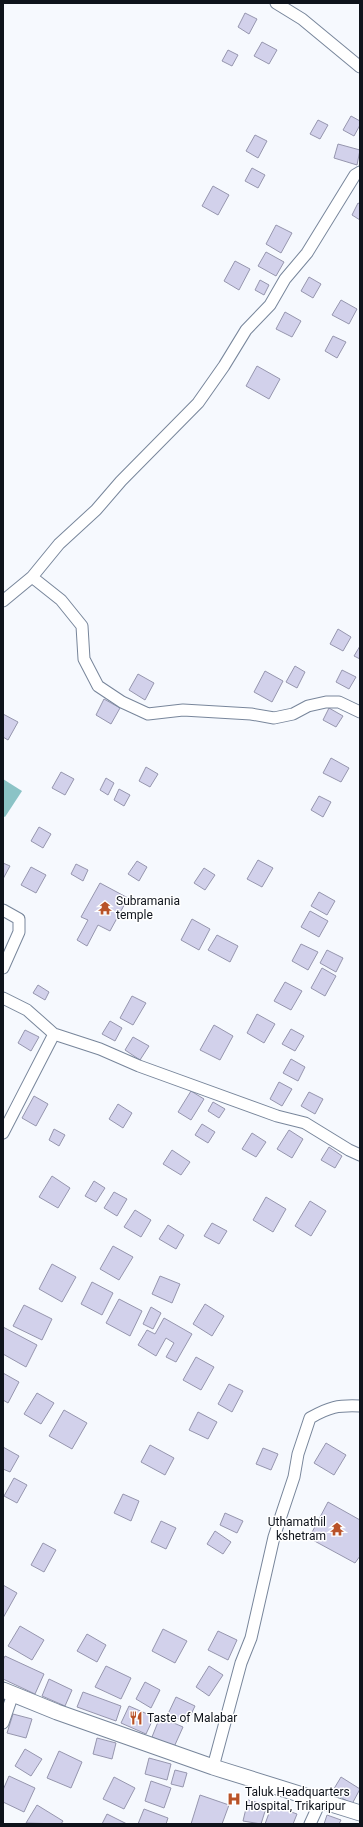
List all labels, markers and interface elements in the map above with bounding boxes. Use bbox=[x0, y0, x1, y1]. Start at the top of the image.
place label: Subramania temple bbox=[116, 894, 180, 922]
temple icon: Subramania temple bbox=[97, 900, 113, 916]
place label: Uthamathil kshetram bbox=[268, 1515, 326, 1543]
temple icon: Uthamathil kshetram bbox=[329, 1521, 345, 1537]
restaurant icon: Taste of Malabar bbox=[128, 1710, 144, 1726]
place label: Taste of Malabar bbox=[147, 1711, 237, 1725]
place label: Taluk Headquarters Hospital, Trikaripur bbox=[245, 1785, 350, 1813]
hospital icon: Taluk Headquarters Hospital, Trikaripur bbox=[226, 1791, 242, 1807]

